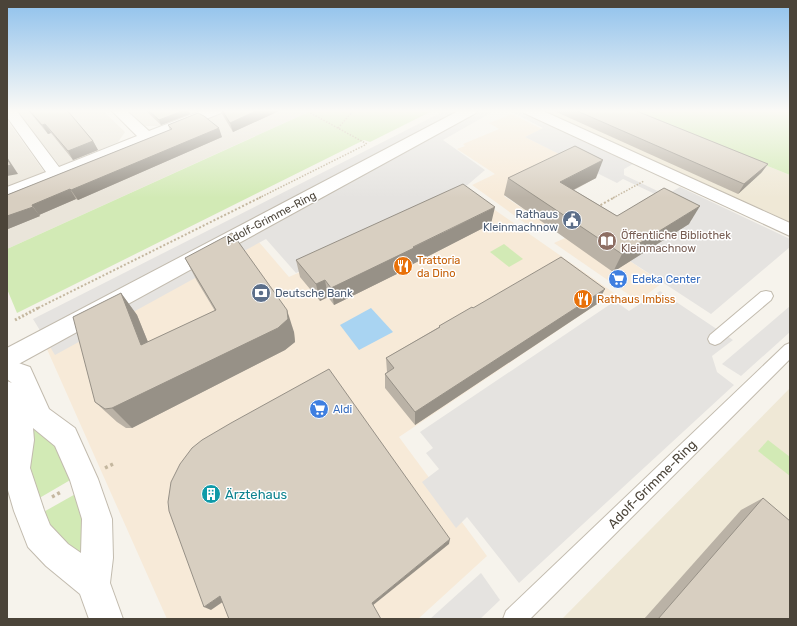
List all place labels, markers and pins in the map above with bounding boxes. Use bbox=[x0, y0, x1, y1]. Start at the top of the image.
place label: Rathaus Kleinmachnow bbox=[483, 208, 558, 234]
public building icon: Rathaus Kleinmachnow bbox=[561, 209, 583, 231]
place label: Öffentliche Bibliothek Kleinmachnow bbox=[621, 229, 731, 255]
library icon: Öffentliche Bibliothek Kleinmachnow bbox=[596, 230, 618, 252]
place label: Trattoria da Dino bbox=[417, 254, 460, 280]
restaurant icon: Trattoria da Dino bbox=[392, 255, 414, 277]
supermarket icon: Edeka Center bbox=[607, 268, 629, 290]
place label: Edeka Center bbox=[632, 273, 701, 286]
bank icon: Deutsche Bank bbox=[250, 282, 272, 304]
place label: Deutsche Bank bbox=[275, 287, 353, 300]
restaurant icon: Rathaus Imbiss bbox=[572, 288, 594, 310]
place label: Rathaus Imbiss bbox=[597, 293, 676, 306]
supermarket icon: Aldi bbox=[308, 398, 330, 420]
place label: Aldi bbox=[333, 403, 352, 416]
building icon: Ärztehaus bbox=[200, 483, 222, 505]
place label: Ärztehaus bbox=[225, 487, 288, 502]

